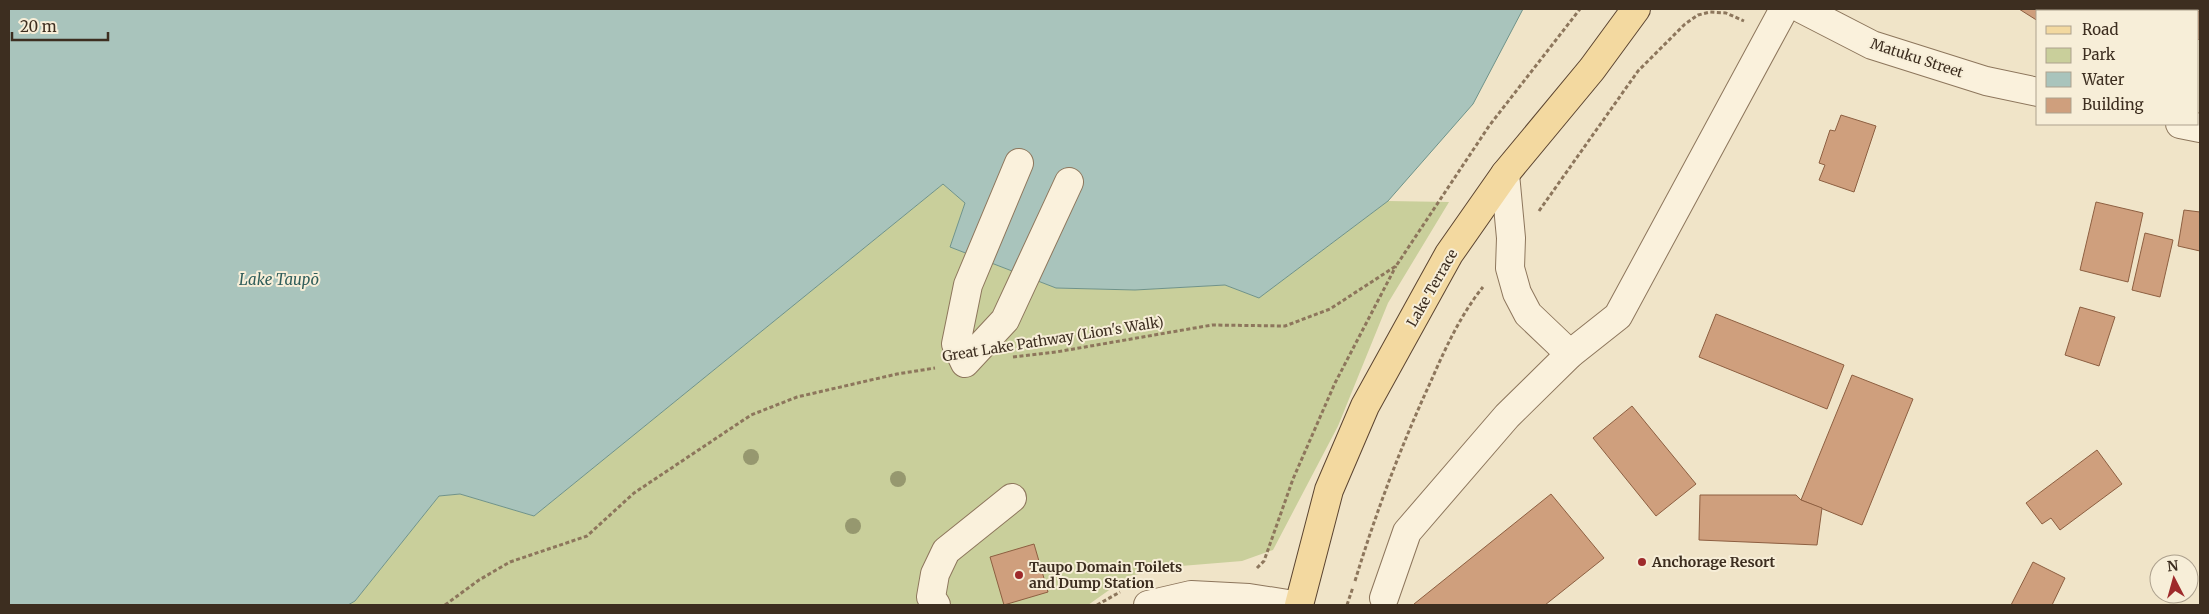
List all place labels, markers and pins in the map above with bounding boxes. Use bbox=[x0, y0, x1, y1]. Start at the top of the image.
place label: Anchorage Resort bbox=[1651, 553, 1776, 571]
marker: Anchorage Resort bbox=[1636, 556, 1648, 568]
place label: Taupo Domain Toilets and Dump Station bbox=[1029, 558, 1182, 592]
marker: Taupo Domain Toilets and Dump Station bbox=[1013, 569, 1025, 581]

